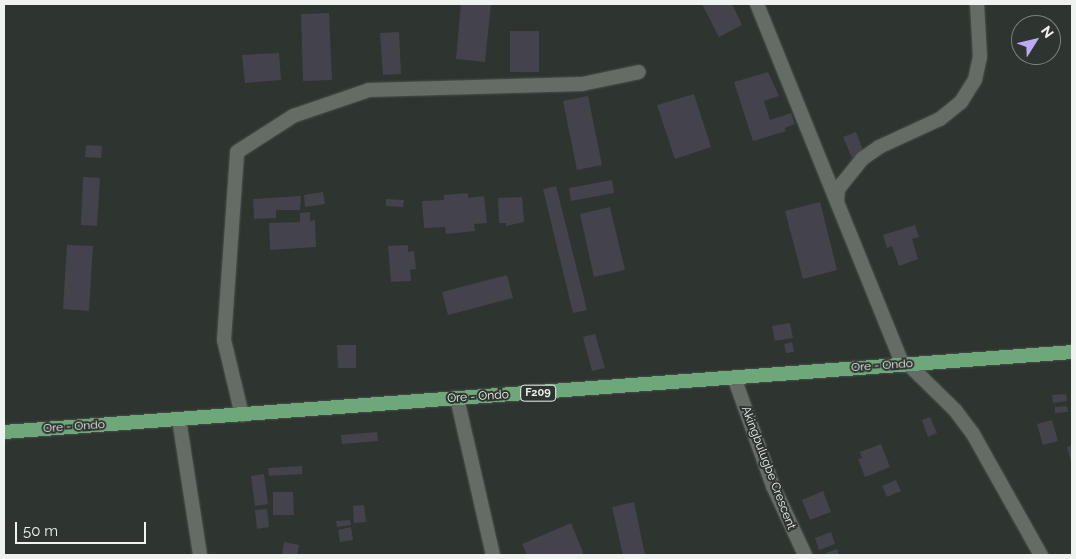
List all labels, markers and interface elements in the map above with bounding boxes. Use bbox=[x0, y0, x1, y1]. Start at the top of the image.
north arrow bbox=[1011, 15, 1061, 65]
text: N bbox=[1038, 23, 1057, 41]
street label: Ore - Ondo bbox=[851, 357, 913, 375]
road number: F209 bbox=[519, 384, 557, 402]
street label: Ore - Ondo bbox=[447, 388, 509, 406]
street label: Akingbulugbe Crescent bbox=[738, 404, 798, 532]
street label: Ore - Ondo bbox=[43, 418, 105, 436]
scale bar bbox=[18, 512, 149, 544]
text: 50 m bbox=[23, 522, 58, 540]

